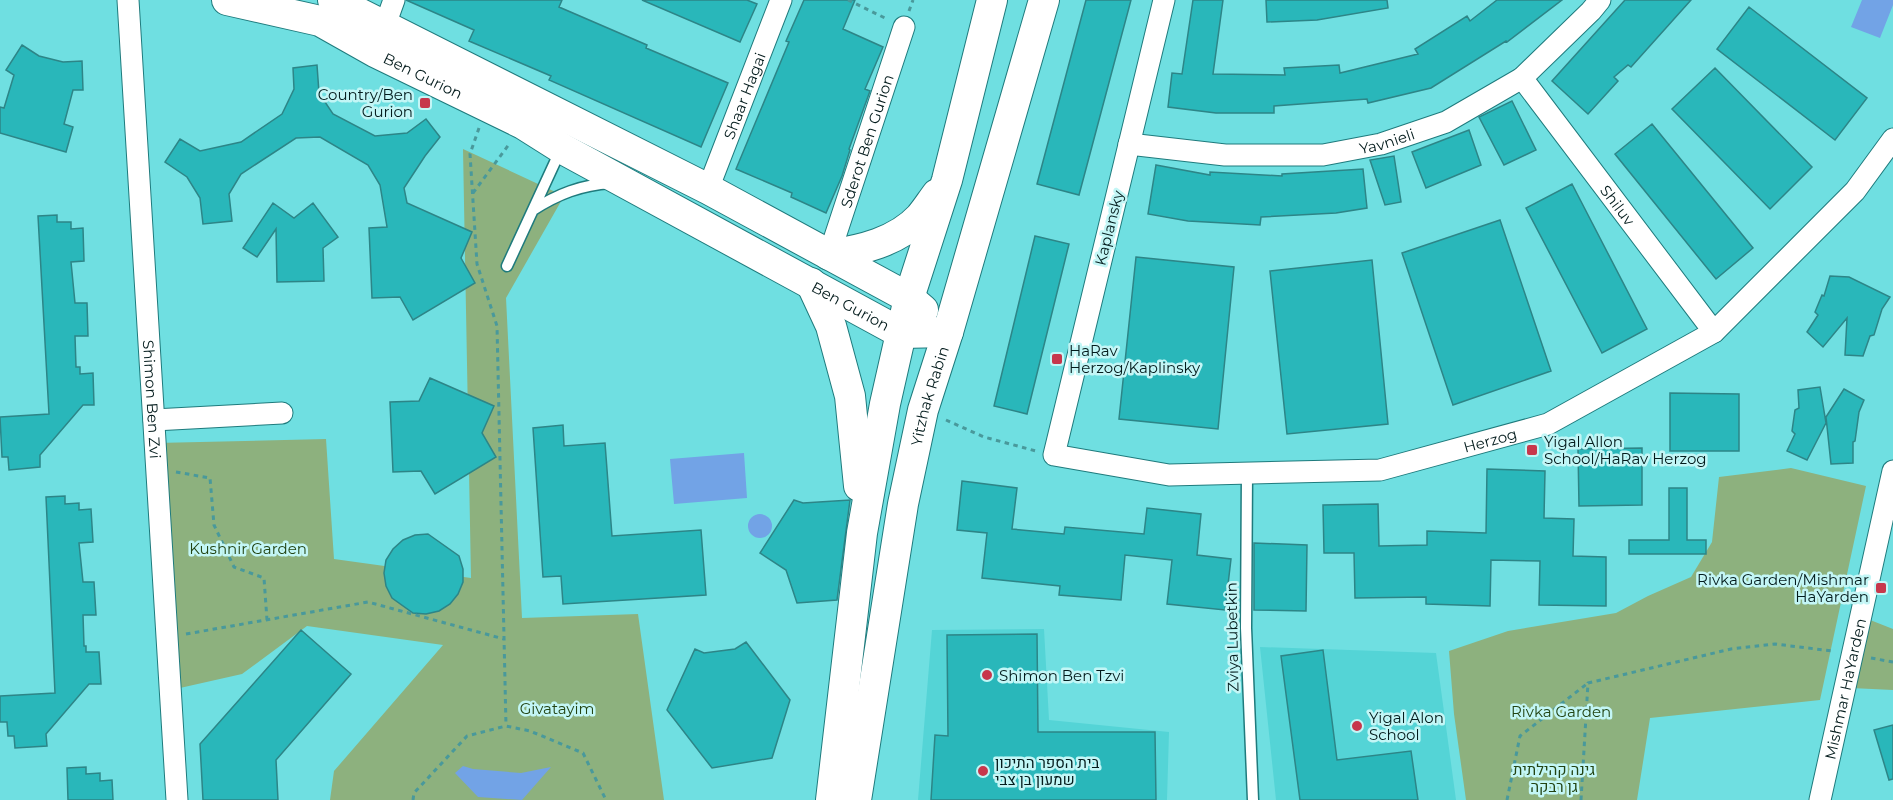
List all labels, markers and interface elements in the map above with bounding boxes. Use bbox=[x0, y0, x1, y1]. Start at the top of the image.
street label: Ben Gurion bbox=[380, 48, 466, 103]
street label: Shaar Hagai bbox=[719, 50, 769, 142]
street label: Sderot Ben Gurion bbox=[836, 72, 897, 210]
place label: Country/Ben Gurion bbox=[318, 85, 413, 121]
marker: Country/Ben Gurion bbox=[418, 96, 432, 110]
street label: Yavnieli bbox=[1358, 124, 1417, 157]
street label: Shiluv bbox=[1597, 181, 1640, 229]
street label: Kaplansky bbox=[1091, 188, 1128, 267]
street label: Ben Gurion bbox=[809, 277, 893, 335]
street label: Shimon Ben Zvi bbox=[139, 339, 166, 459]
place label: HaRav Herzog/Kaplinsky bbox=[1069, 341, 1201, 377]
street label: Yitzhak Rabin bbox=[906, 344, 952, 447]
marker: HaRav Herzog/Kaplinsky bbox=[1050, 352, 1064, 366]
street label: Herzog bbox=[1461, 424, 1519, 456]
place label: Yigal Allon School/HaRav Herzog bbox=[1544, 432, 1707, 468]
marker: Yigal Allon School/HaRav Herzog bbox=[1525, 443, 1539, 457]
park label: Kushnir Garden bbox=[189, 539, 307, 558]
place label: Rivka Garden/Mishmar HaYarden bbox=[1697, 570, 1869, 606]
marker: Rivka Garden/Mishmar HaYarden bbox=[1874, 581, 1888, 595]
street label: Zviya Lubetkin bbox=[1222, 582, 1242, 692]
street label: Mishmar HaYarden bbox=[1820, 616, 1870, 761]
place label: Shimon Ben Tzvi bbox=[999, 666, 1124, 685]
marker: Shimon Ben Tzvi bbox=[980, 668, 994, 682]
park label: Givatayim bbox=[520, 699, 594, 718]
park label: Rivka Garden bbox=[1511, 702, 1611, 721]
place label: Yigal Alon School bbox=[1369, 708, 1444, 744]
marker: Yigal Alon School bbox=[1350, 719, 1364, 733]
place label: בית הספר התיכון שמעון בן צבי bbox=[995, 753, 1099, 789]
park label: גינה קהילתית גן רבקה bbox=[1513, 760, 1595, 796]
marker: בית הספר התיכון שמעון בן צבי bbox=[976, 764, 990, 778]

